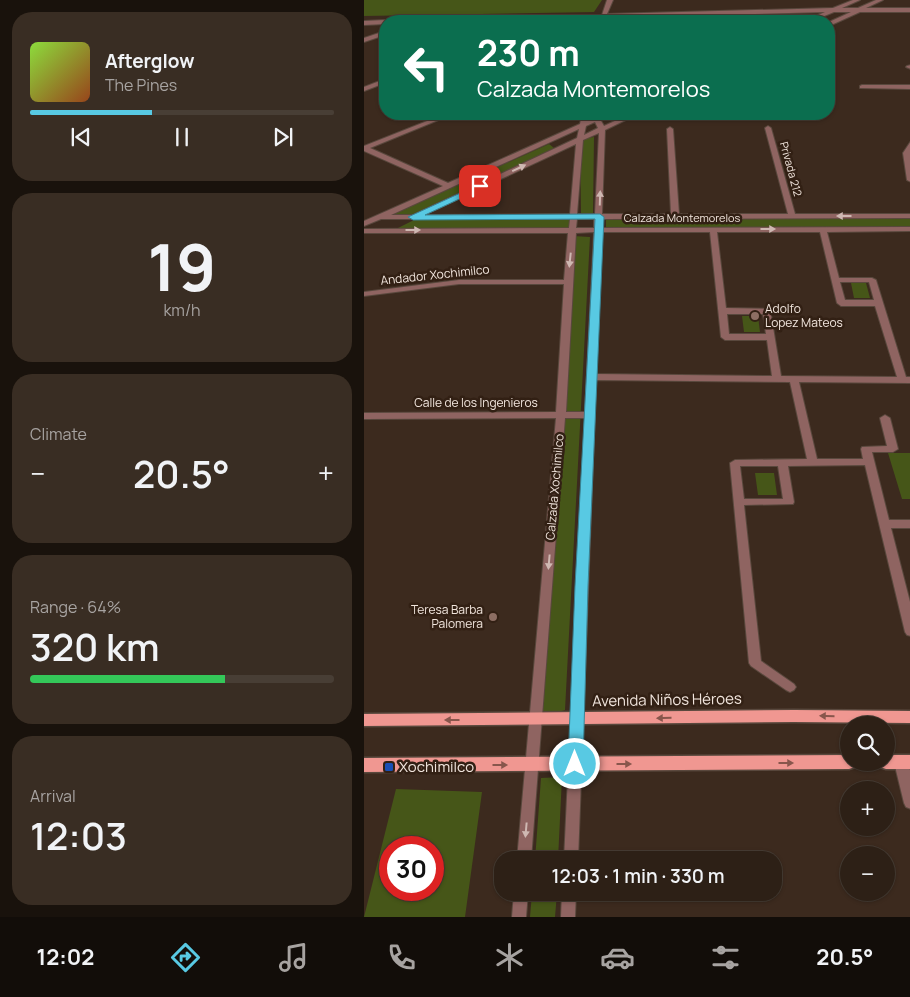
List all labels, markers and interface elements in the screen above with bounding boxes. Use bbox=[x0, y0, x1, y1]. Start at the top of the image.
text: 230 m bbox=[477, 29, 580, 77]
icon: left bbox=[394, 35, 459, 100]
text: Afterglow bbox=[105, 48, 194, 74]
text: The Pines bbox=[105, 74, 177, 96]
text: Calzada Montemorelos bbox=[477, 74, 710, 104]
icon: previous bbox=[67, 123, 95, 151]
icon: pause bbox=[168, 123, 196, 151]
icon: next bbox=[269, 123, 297, 151]
street label: Privada 212 bbox=[777, 140, 806, 198]
one-way arrow bbox=[512, 163, 527, 172]
pin bbox=[459, 165, 501, 207]
icon: arrive bbox=[466, 172, 494, 200]
one-way arrow bbox=[596, 190, 604, 206]
street label: Calzada Montemorelos bbox=[624, 210, 741, 225]
one-way arrow bbox=[836, 212, 852, 220]
text: 19 bbox=[148, 222, 216, 311]
one-way arrow bbox=[760, 225, 776, 233]
one-way arrow bbox=[405, 226, 421, 234]
one-way arrow bbox=[566, 253, 574, 269]
street label: Andador Xochimilco bbox=[380, 260, 490, 289]
text: km/h bbox=[163, 299, 201, 321]
place label: Adolfo Lopez Mateos bbox=[765, 300, 843, 331]
marker: Adolfo Lopez Mateos bbox=[749, 310, 761, 322]
street label: Calle de los Ingenieros bbox=[414, 394, 538, 411]
text: Climate bbox=[30, 423, 87, 445]
street label: Calzada Xochimilco bbox=[541, 433, 568, 541]
text: 20.5° bbox=[133, 447, 230, 499]
text: − bbox=[30, 454, 45, 492]
text: + bbox=[318, 454, 334, 492]
one-way arrow bbox=[544, 554, 552, 570]
text: Range · 64% bbox=[30, 596, 121, 618]
place label: Teresa Barba Palomera bbox=[411, 601, 483, 632]
marker: Teresa Barba Palomera bbox=[487, 611, 499, 623]
text: 320 km bbox=[30, 620, 159, 672]
street label: Avenida Niños Héroes bbox=[592, 688, 742, 711]
one-way arrow bbox=[818, 712, 834, 720]
one-way arrow bbox=[656, 714, 672, 722]
one-way arrow bbox=[444, 716, 460, 724]
map controls bbox=[840, 716, 895, 901]
button: search bbox=[840, 716, 895, 771]
position arrow bbox=[548, 737, 600, 789]
place label: Xochimilco bbox=[399, 756, 474, 777]
one-way arrow bbox=[779, 759, 795, 767]
one-way arrow bbox=[616, 760, 632, 768]
marker: Xochimilco bbox=[383, 761, 395, 773]
one-way arrow bbox=[492, 761, 508, 769]
button: + bbox=[840, 781, 895, 836]
text: Arrival bbox=[30, 785, 76, 807]
text: 12:03 bbox=[30, 809, 127, 861]
one-way arrow bbox=[522, 822, 530, 838]
speed limit sign: 30 bbox=[379, 836, 444, 901]
button: − bbox=[840, 846, 895, 901]
text: 12:03 · 1 min · 330 m bbox=[551, 863, 725, 889]
icon: directions bbox=[168, 940, 203, 975]
icon: music bbox=[276, 940, 311, 975]
icon: phone bbox=[384, 940, 419, 975]
icon: climate bbox=[492, 940, 527, 975]
icon: car bbox=[600, 940, 635, 975]
icon: filters bbox=[708, 940, 743, 975]
text: 12:02 bbox=[37, 942, 94, 972]
text: 20.5° bbox=[816, 942, 873, 972]

